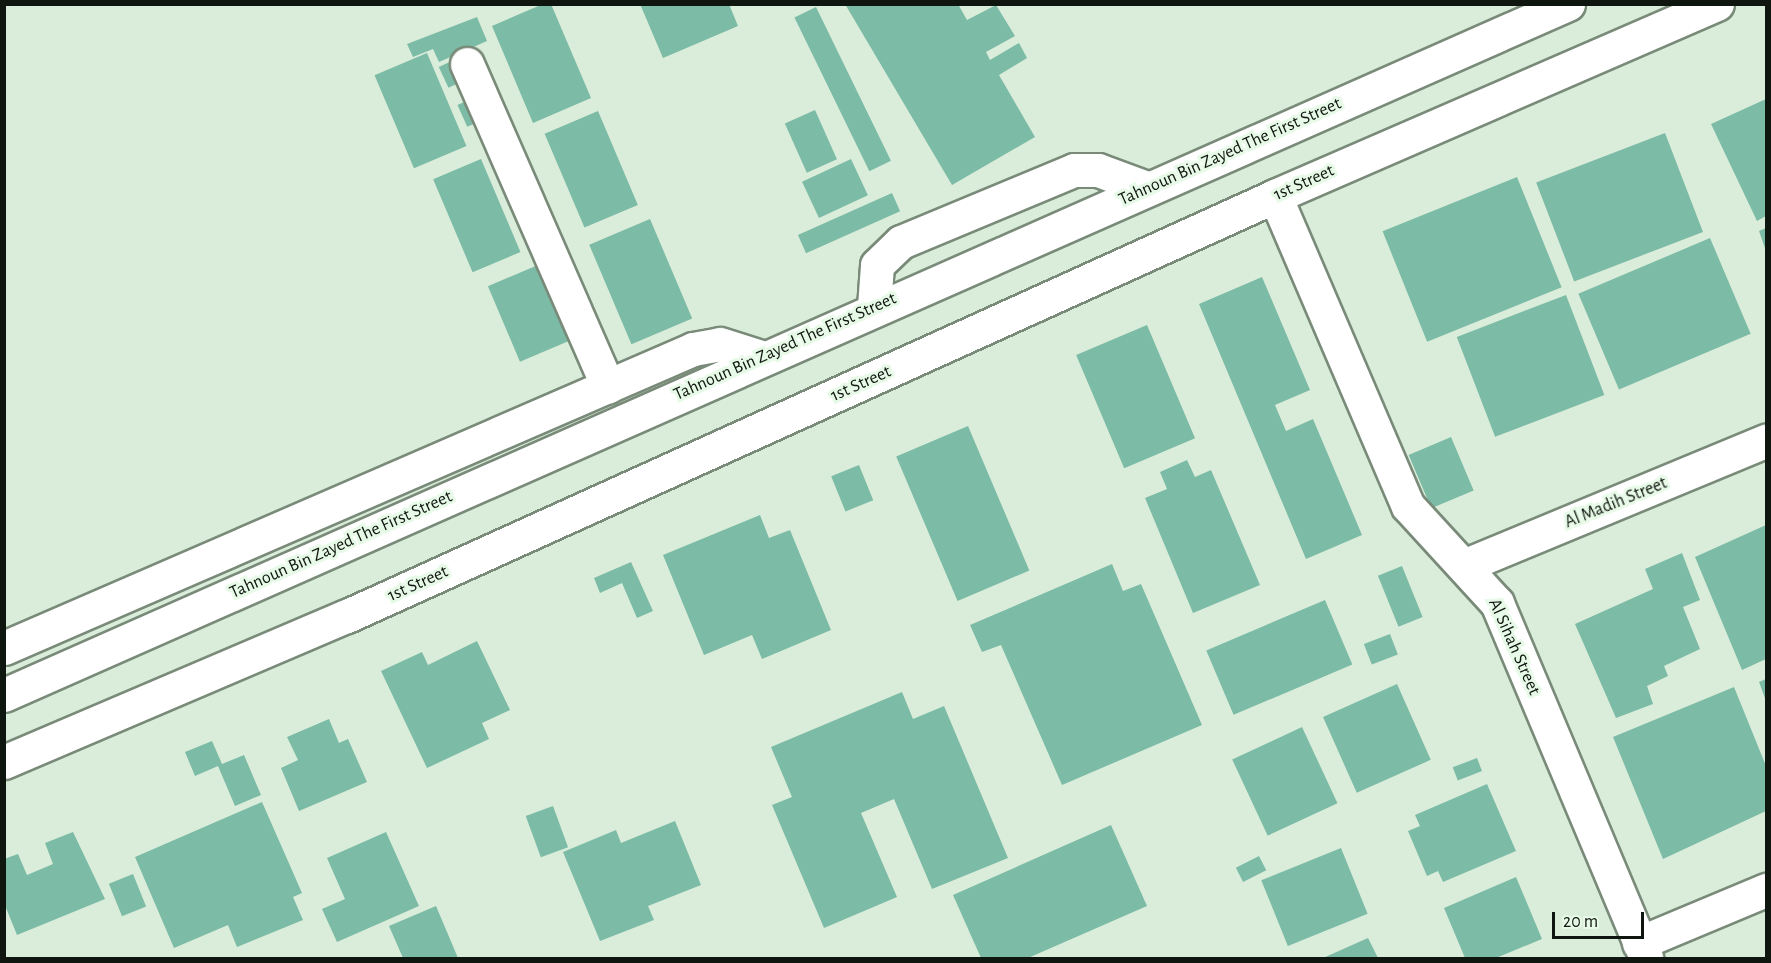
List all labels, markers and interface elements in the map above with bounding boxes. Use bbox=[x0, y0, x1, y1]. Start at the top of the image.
street label: Tahnoun Bin Zayed The First Street bbox=[1115, 93, 1345, 211]
street label: 1st Street bbox=[1270, 160, 1338, 206]
street label: Tahnoun Bin Zayed The First Street bbox=[670, 288, 900, 406]
street label: 1st Street bbox=[827, 361, 895, 407]
street label: Al Madih Street bbox=[1562, 473, 1670, 533]
street label: Tahnoun Bin Zayed The First Street bbox=[226, 486, 456, 604]
street label: 1st Street bbox=[384, 561, 452, 607]
street label: Al Sihah Street bbox=[1483, 596, 1545, 698]
scale bar bbox=[1555, 900, 1646, 938]
text: 20 m bbox=[1563, 913, 1598, 931]

